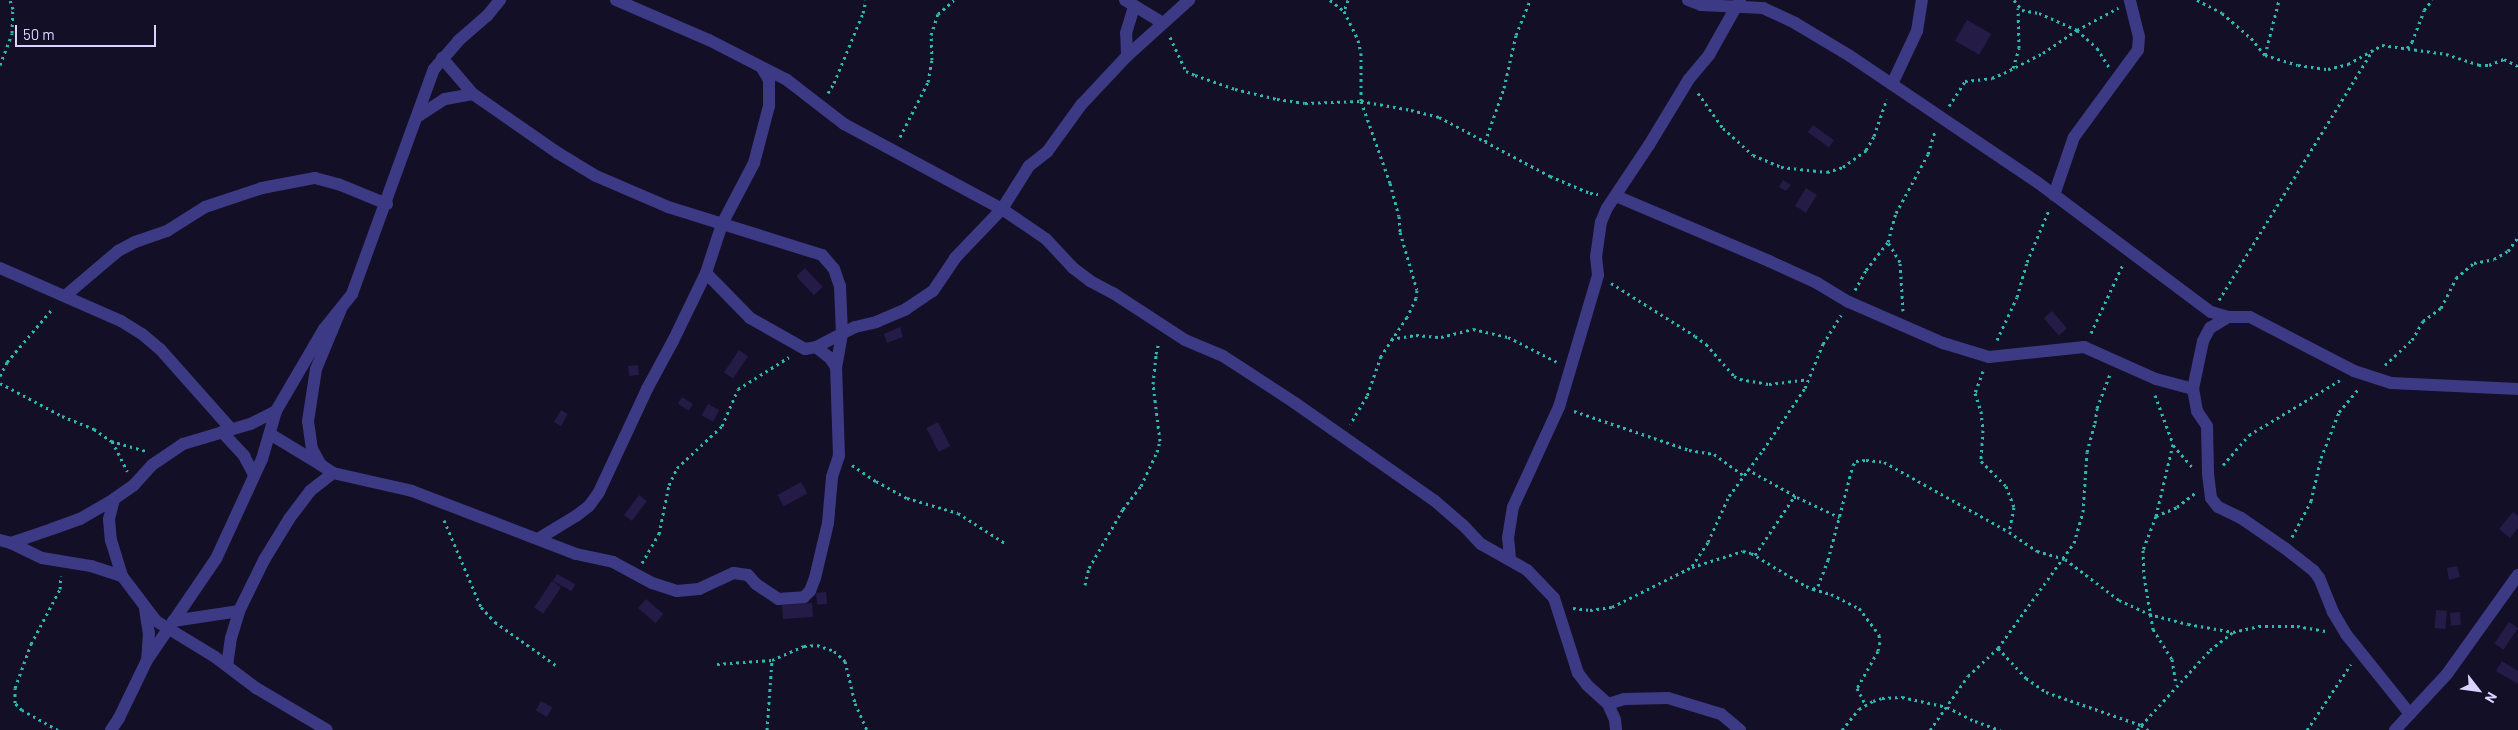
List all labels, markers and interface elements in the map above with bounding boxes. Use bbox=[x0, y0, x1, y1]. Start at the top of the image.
scale bar bbox=[18, 15, 159, 47]
text: 50 m bbox=[23, 25, 55, 43]
north arrow bbox=[2453, 665, 2503, 715]
text: N bbox=[2482, 689, 2501, 706]

